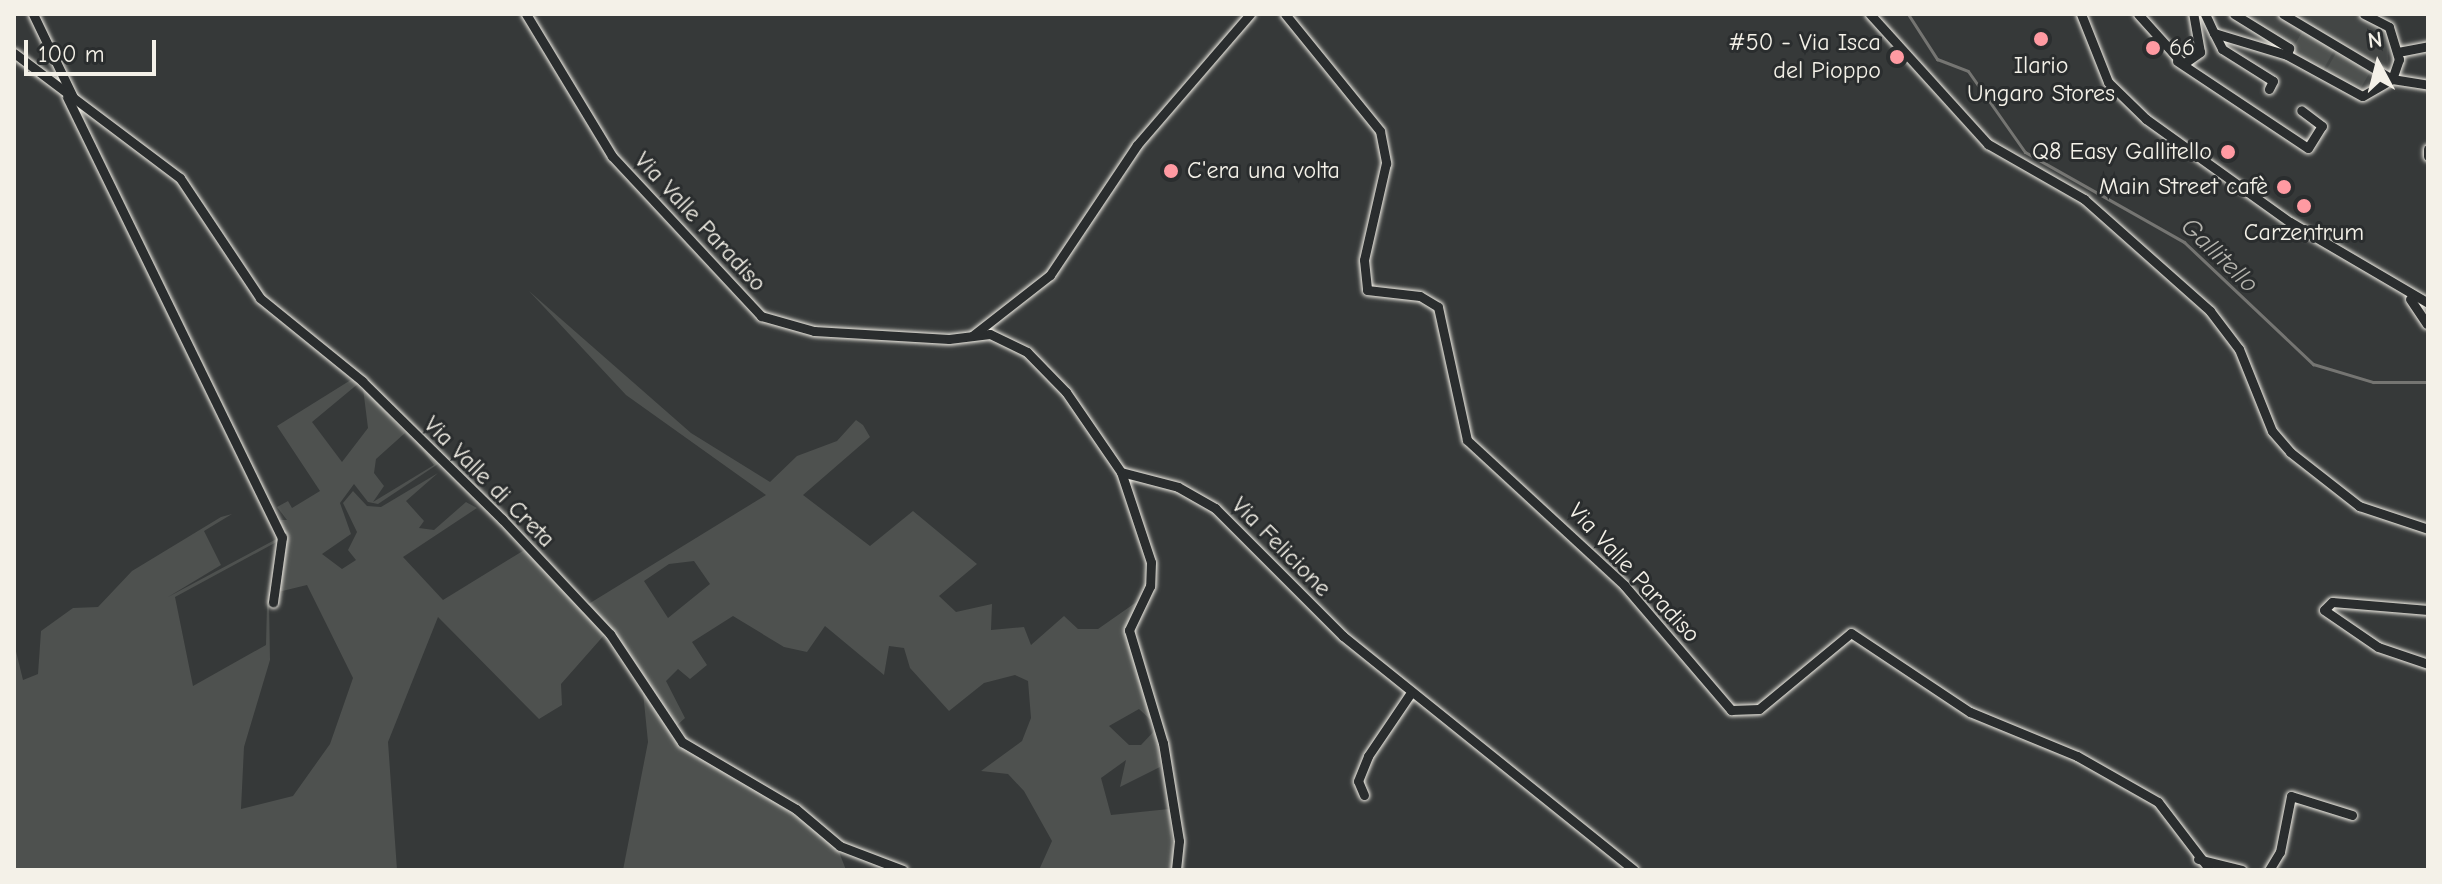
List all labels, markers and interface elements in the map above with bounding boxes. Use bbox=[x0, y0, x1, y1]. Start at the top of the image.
scale bar bbox=[28, 24, 160, 74]
north arrow bbox=[2338, 24, 2418, 104]
text: N bbox=[2366, 26, 2384, 54]
place label: #50 - Via Isca del Pioppo bbox=[1728, 29, 1881, 85]
marker: Ilario Ungaro Stores bbox=[2032, 30, 2050, 48]
place label: 66 bbox=[2169, 34, 2195, 62]
marker: 66 bbox=[2144, 39, 2162, 57]
text: 100 m bbox=[38, 40, 105, 68]
marker: #50 - Via Isca del Pioppo bbox=[1888, 48, 1906, 66]
place label: Ilario Ungaro Stores bbox=[1967, 52, 2115, 108]
place label: Q8 Easy Gallitello bbox=[2032, 138, 2212, 166]
marker: Q8 Easy Gallitello bbox=[2219, 143, 2237, 161]
street label: Via Valle Paradiso bbox=[628, 146, 772, 298]
place label: C'era una volta bbox=[1187, 157, 1340, 185]
marker: C'era una volta bbox=[1162, 162, 1180, 180]
place label: Main Street cafè bbox=[2099, 173, 2268, 201]
marker: Main Street cafè bbox=[2275, 178, 2293, 196]
marker: Carzentrum bbox=[2295, 197, 2313, 215]
water label: Gallitello bbox=[2174, 212, 2264, 300]
place label: Carzentrum bbox=[2244, 219, 2364, 247]
street label: Via Valle di Creta bbox=[417, 410, 561, 554]
street label: Via Felicione bbox=[1225, 491, 1337, 603]
street label: Via Valle Paradiso bbox=[1562, 497, 1706, 649]

